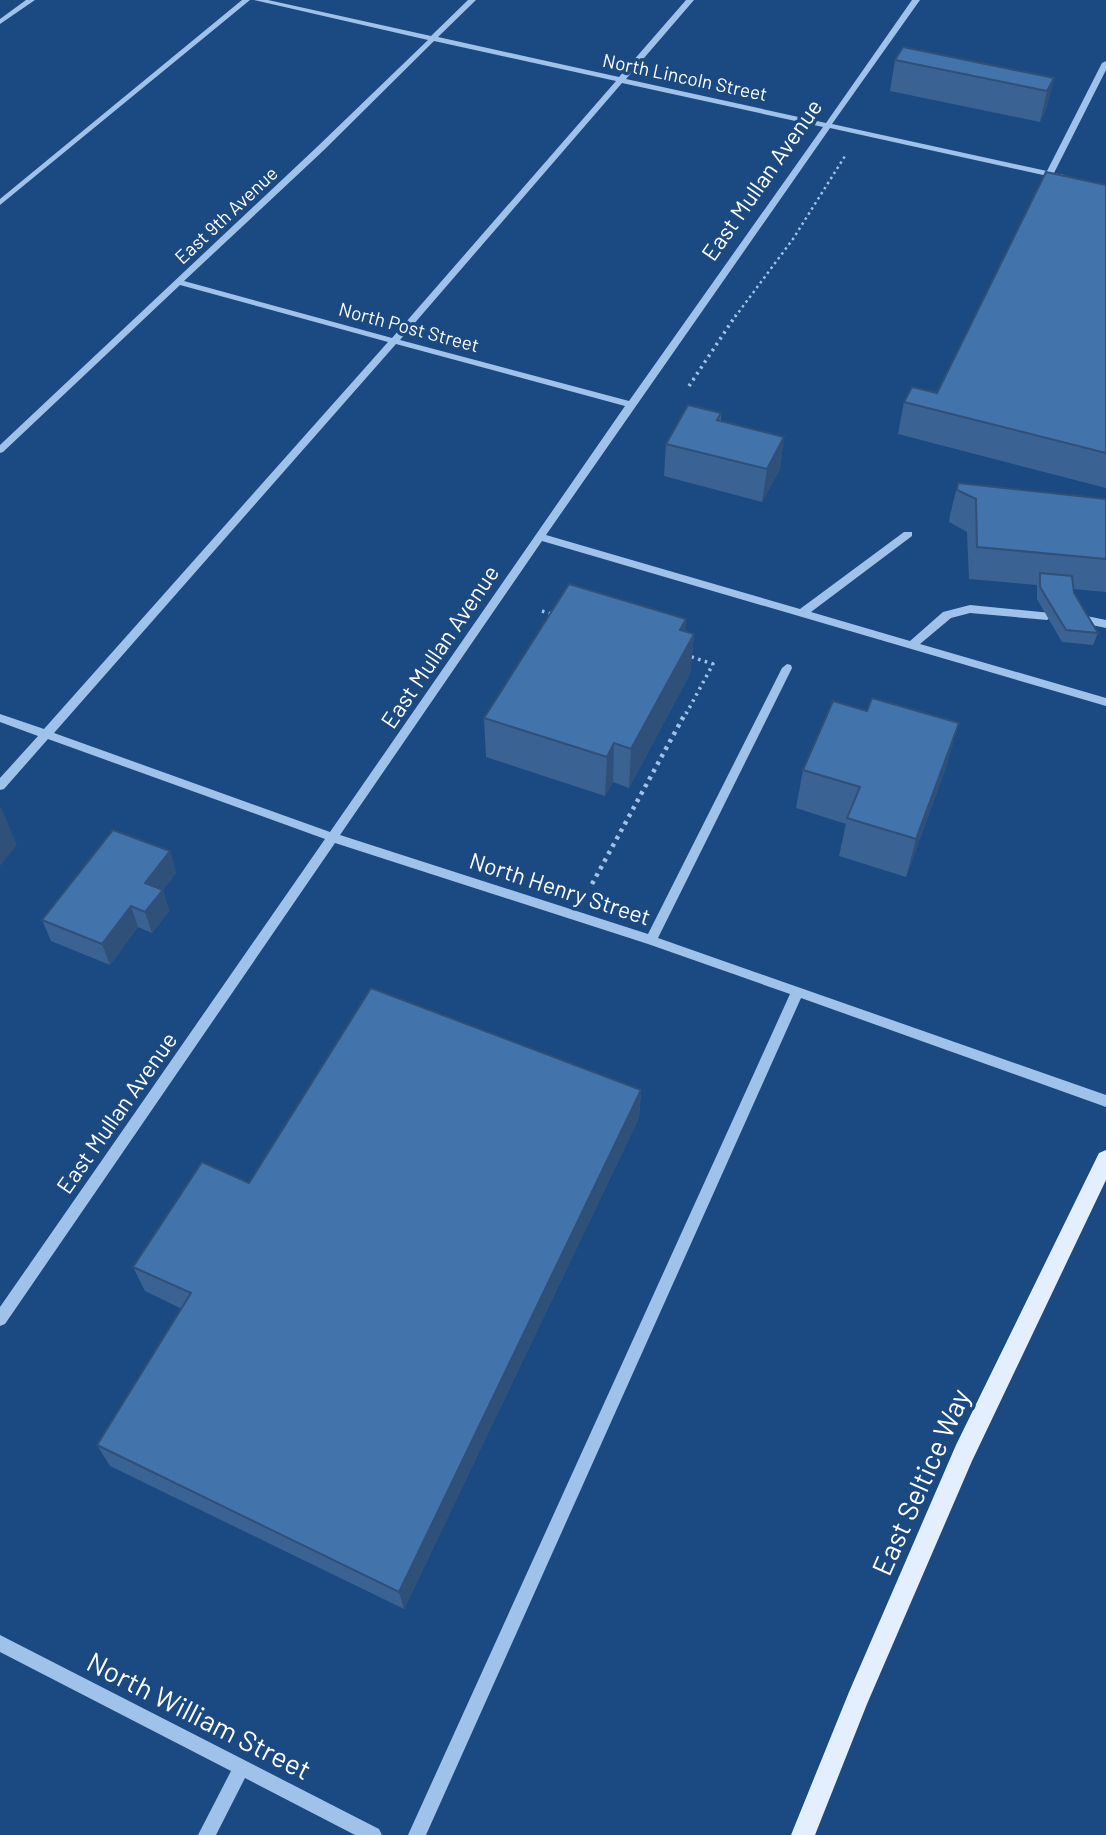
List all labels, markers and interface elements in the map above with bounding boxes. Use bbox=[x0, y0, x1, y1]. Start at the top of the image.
street label: North Lincoln Street bbox=[601, 48, 769, 105]
street label: East Mullan Avenue bbox=[695, 93, 827, 266]
street label: East 9th Avenue bbox=[169, 161, 282, 268]
street label: North Post Street bbox=[336, 297, 482, 356]
street label: East Mullan Avenue bbox=[374, 559, 504, 733]
street label: North Henry Street bbox=[466, 846, 654, 931]
street label: East Mullan Avenue bbox=[50, 1026, 182, 1199]
street label: East Seltice Way bbox=[864, 1383, 976, 1580]
street label: North William Street bbox=[82, 1644, 317, 1786]

